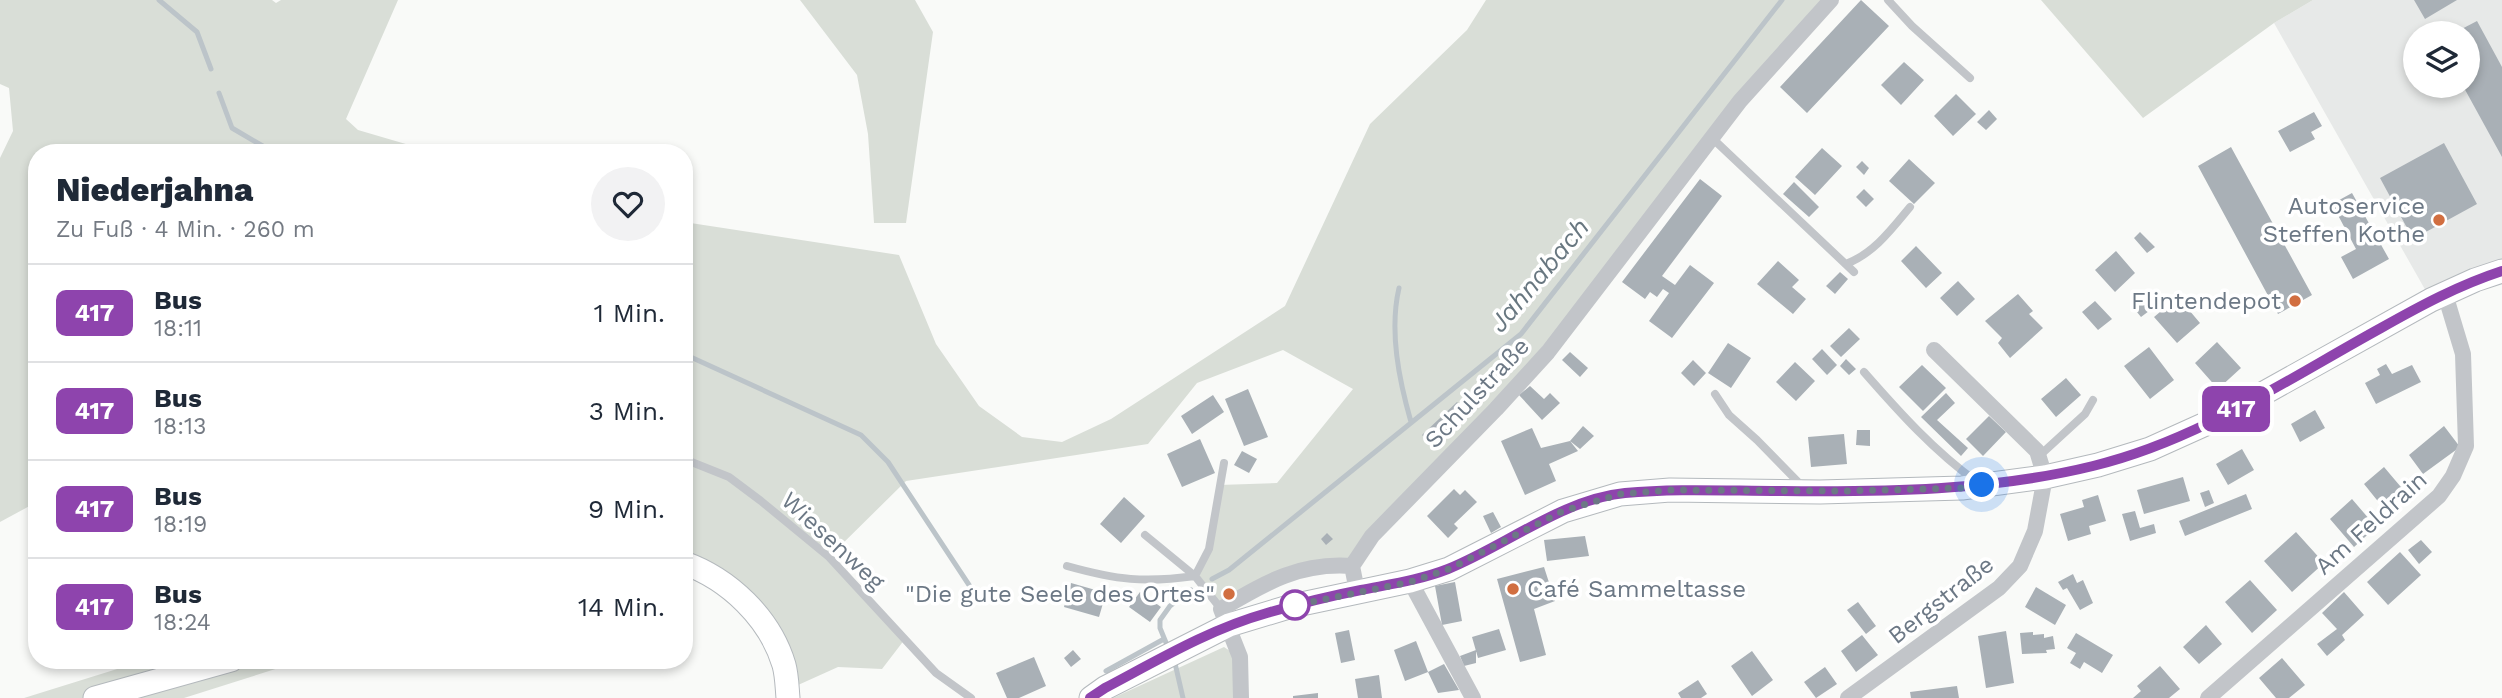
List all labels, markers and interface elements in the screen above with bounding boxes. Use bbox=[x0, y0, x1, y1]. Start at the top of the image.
map controls bbox=[2403, 21, 2480, 98]
button: layers bbox=[2403, 21, 2480, 98]
button: heart bbox=[591, 167, 665, 241]
text: Niederjahna bbox=[56, 170, 253, 209]
place label: Autoservice Steffen Kothe bbox=[2263, 192, 2425, 248]
water label: Jahnabach bbox=[1483, 212, 1595, 338]
marker: Autoservice Steffen Kothe bbox=[2431, 212, 2447, 228]
text: Zu Fuß · 4 Min. · 260 m bbox=[56, 216, 315, 243]
text: Bus bbox=[154, 285, 202, 315]
place label: Flintendepot bbox=[2131, 287, 2281, 315]
marker: Flintendepot bbox=[2287, 293, 2303, 309]
text: 1 Min. bbox=[594, 298, 665, 328]
text: 417 bbox=[75, 299, 114, 327]
text: 18:11 bbox=[154, 315, 202, 342]
street label: Schulstraße bbox=[1419, 332, 1535, 454]
text: Bus bbox=[154, 383, 202, 413]
line badge: 417 bbox=[2196, 386, 2276, 432]
text: 417 bbox=[2216, 395, 2256, 423]
text: 3 Min. bbox=[589, 396, 665, 426]
text: 417 bbox=[75, 397, 114, 425]
text: 18:13 bbox=[154, 413, 206, 440]
street label: Am Feldrain bbox=[2309, 466, 2433, 580]
your location bbox=[1964, 467, 1999, 502]
text: Bus bbox=[154, 481, 202, 511]
street label: Wiesenweg bbox=[776, 486, 891, 596]
text: 9 Min. bbox=[588, 494, 665, 524]
text: 417 bbox=[75, 495, 114, 523]
text: 18:19 bbox=[154, 511, 207, 538]
street label: Bergstraße bbox=[1883, 550, 1999, 650]
place label: Café Sammeltasse bbox=[1527, 575, 1746, 603]
text: Bus bbox=[154, 579, 202, 609]
place label: "Die gute Seele des Ortes" bbox=[905, 580, 1215, 608]
marker: Café Sammeltasse bbox=[1505, 581, 1521, 597]
marker: "Die gute Seele des Ortes" bbox=[1221, 586, 1237, 602]
unlabelled marker bbox=[1280, 590, 1310, 620]
text: 14 Min. bbox=[578, 592, 665, 622]
text: 417 bbox=[75, 593, 114, 621]
text: 18:24 bbox=[154, 609, 211, 636]

